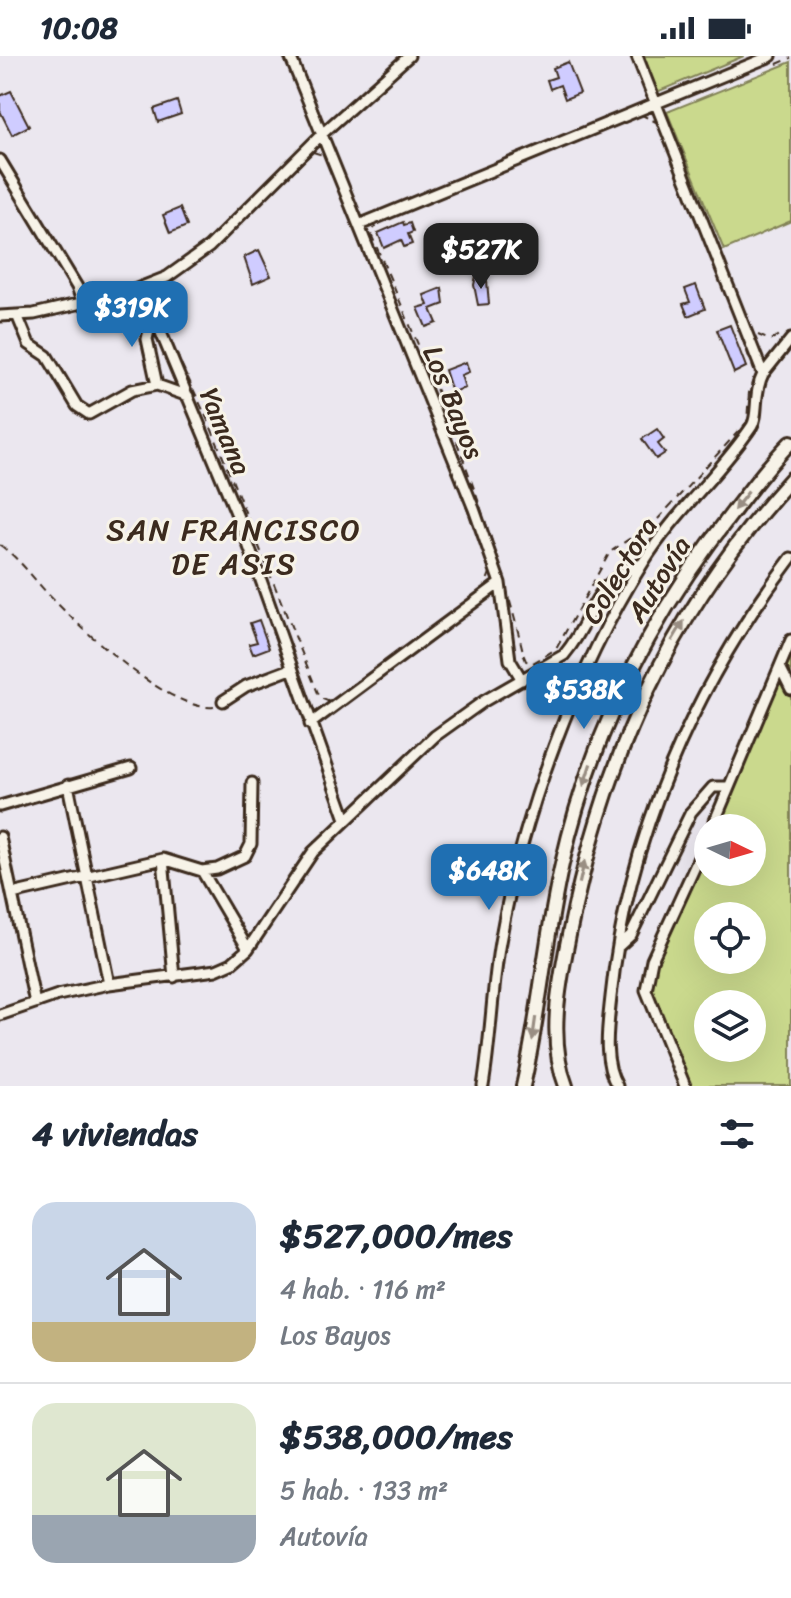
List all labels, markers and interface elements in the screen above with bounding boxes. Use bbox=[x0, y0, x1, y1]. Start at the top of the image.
text: 10:08 bbox=[40, 1, 118, 55]
pin: $527K bbox=[425, 223, 537, 291]
text: $527K bbox=[441, 226, 521, 272]
pin: $319K bbox=[76, 281, 188, 349]
text: $319K bbox=[95, 284, 169, 330]
street label: Los Bayos bbox=[408, 338, 499, 467]
street label: Yamana bbox=[185, 380, 266, 483]
one-way arrow bbox=[733, 491, 750, 511]
district label: SAN FRANCISCO DE ASIS bbox=[106, 503, 362, 591]
street label: Colectora bbox=[568, 507, 671, 634]
street label: Autovía bbox=[612, 526, 704, 633]
one-way arrow bbox=[671, 620, 685, 642]
pin: $538K bbox=[528, 663, 640, 731]
text: $538K bbox=[544, 666, 624, 712]
one-way arrow bbox=[580, 764, 592, 788]
north arrow bbox=[694, 814, 766, 886]
map controls bbox=[694, 814, 766, 1062]
pin: $648K bbox=[433, 844, 545, 912]
text: $648K bbox=[449, 847, 529, 893]
one-way arrow bbox=[576, 859, 589, 884]
button: locate bbox=[694, 902, 766, 974]
button: layers bbox=[694, 990, 766, 1062]
one-way arrow bbox=[527, 1017, 540, 1042]
text: 4 viviendas bbox=[32, 1104, 198, 1164]
icon: filters bbox=[715, 1112, 759, 1156]
text: $527,000/mes bbox=[280, 1206, 512, 1266]
icon: home bbox=[96, 1234, 192, 1330]
text: 4 hab. · 116 m² bbox=[280, 1266, 446, 1312]
text: Los Bayos bbox=[280, 1312, 391, 1358]
text: $538,000/mes bbox=[280, 1407, 513, 1467]
icon: home bbox=[96, 1435, 192, 1531]
text: 5 hab. · 133 m² bbox=[280, 1467, 448, 1513]
text: Autovía bbox=[280, 1513, 368, 1559]

